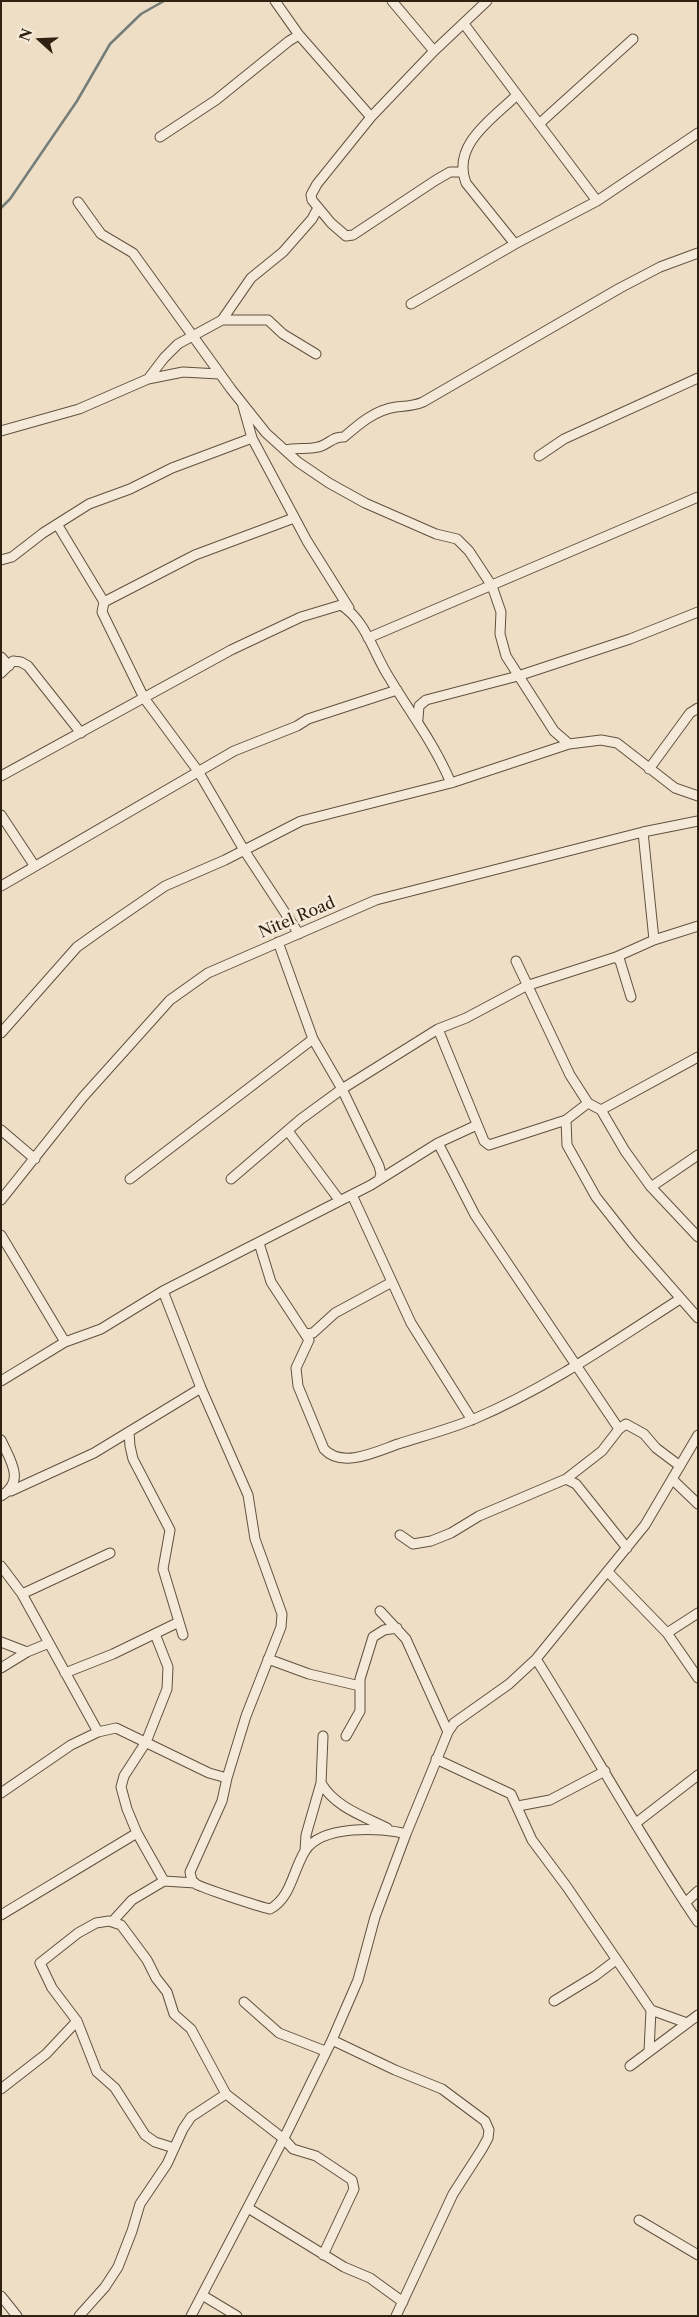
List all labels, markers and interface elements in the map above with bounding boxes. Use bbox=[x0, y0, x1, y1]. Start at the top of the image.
north arrow bbox=[15, 15, 65, 65]
text: N bbox=[15, 26, 36, 44]
street label: Nitel Road bbox=[256, 893, 338, 943]

